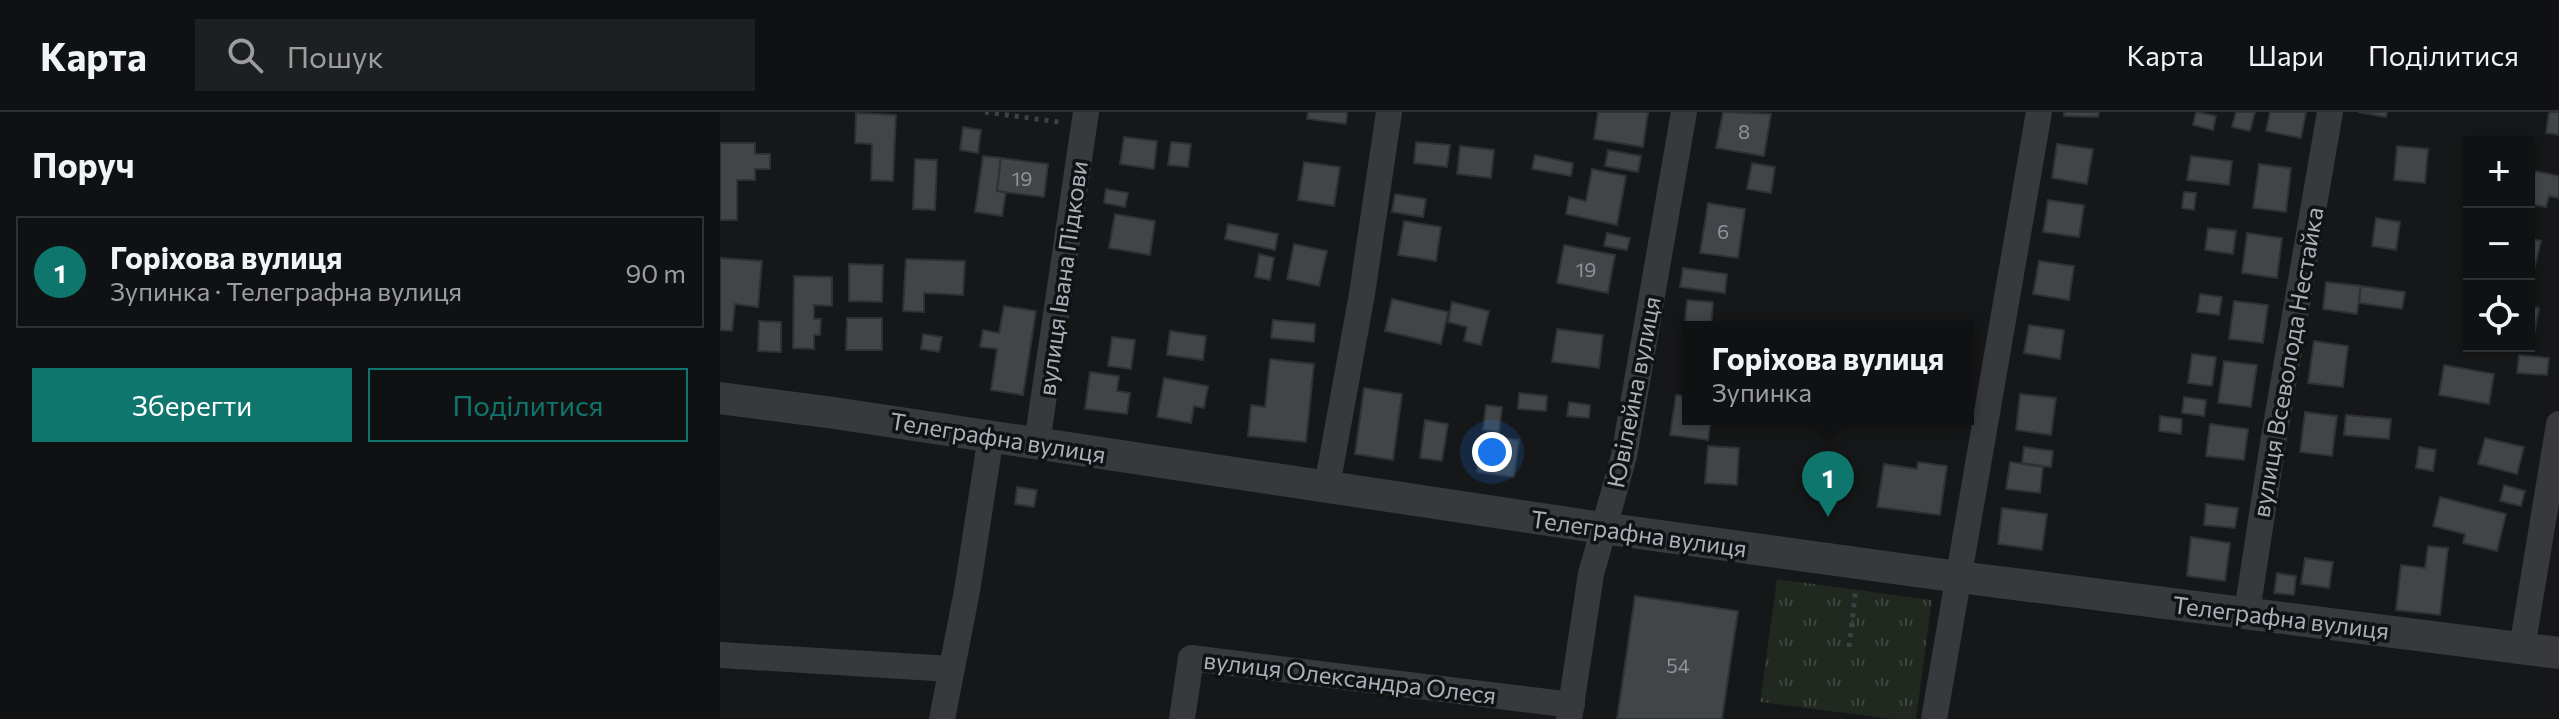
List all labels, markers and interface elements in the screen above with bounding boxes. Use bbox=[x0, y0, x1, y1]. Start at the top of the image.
search box bbox=[195, 19, 755, 91]
text: Карта bbox=[40, 32, 147, 79]
icon: search bbox=[223, 33, 267, 77]
text: Пошук bbox=[287, 37, 384, 74]
text: Карта bbox=[2127, 38, 2204, 72]
text: Шари bbox=[2248, 38, 2324, 72]
text: Поділитися bbox=[2368, 38, 2519, 72]
house number: 8 bbox=[1738, 119, 1750, 143]
map controls bbox=[2463, 136, 2535, 352]
button: + bbox=[2463, 136, 2535, 208]
text: Поруч bbox=[32, 143, 135, 185]
street label: вулиця Івана Підкови bbox=[1031, 159, 1093, 397]
house number: 19 bbox=[1012, 166, 1032, 190]
street label: вулиця Всеволода Нестайка bbox=[2245, 205, 2329, 519]
button: − bbox=[2463, 208, 2535, 280]
house number: 6 bbox=[1717, 219, 1729, 243]
text: Горіхова вулиця bbox=[110, 238, 342, 275]
text: 1 bbox=[54, 257, 66, 288]
text: 90 m bbox=[626, 257, 686, 288]
house number: 19 bbox=[1576, 257, 1596, 281]
text: Зупинка · Телеграфна вулиця bbox=[110, 275, 462, 306]
button: locate bbox=[2463, 280, 2535, 352]
street label: Ювілейна вулиця bbox=[1600, 294, 1666, 490]
popup bbox=[1682, 321, 1974, 425]
text: Горіхова вулиця bbox=[1712, 339, 1944, 376]
button: Зберегти bbox=[32, 368, 352, 442]
button: Поділитися bbox=[368, 368, 688, 442]
text: Зупинка bbox=[1712, 376, 1812, 407]
street label: Телеграфна вулиця bbox=[888, 406, 1108, 468]
your location bbox=[1472, 432, 1512, 472]
pin: 1 bbox=[1802, 451, 1854, 517]
street label: Телеграфна вулиця bbox=[1529, 503, 1749, 563]
street label: Телеграфна вулиця bbox=[2171, 589, 2391, 645]
street label: вулиця Олександра Олеся bbox=[1202, 645, 1498, 709]
house number: 54 bbox=[1666, 653, 1690, 677]

